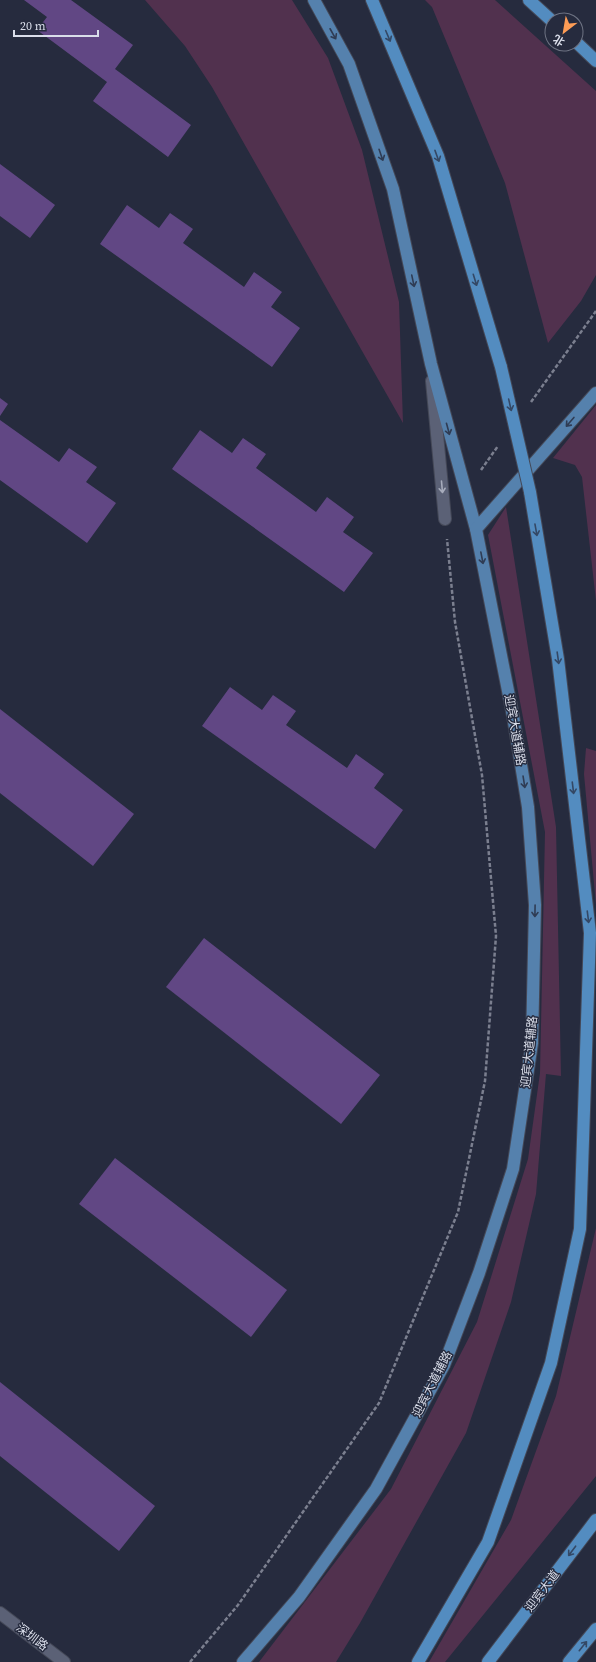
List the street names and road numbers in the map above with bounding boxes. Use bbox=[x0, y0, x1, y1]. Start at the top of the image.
street label: 迎宾大道辅路 bbox=[501, 693, 529, 767]
street label: 迎宾大道辅路 bbox=[517, 1015, 541, 1089]
street label: 迎宾大道辅路 bbox=[409, 1348, 455, 1420]
street label: 迎宾大道 bbox=[521, 1567, 563, 1615]
street label: 深圳路 bbox=[13, 1620, 51, 1654]

